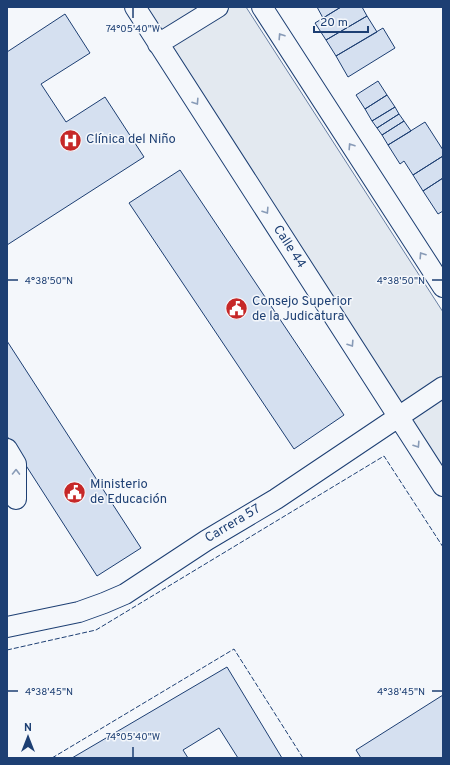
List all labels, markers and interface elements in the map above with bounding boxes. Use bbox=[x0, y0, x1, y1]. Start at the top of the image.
scale bar bbox=[314, 8, 368, 34]
text: 20 m bbox=[320, 15, 348, 31]
text: 74°05'40"W bbox=[106, 23, 160, 36]
one-way arrow bbox=[278, 33, 285, 40]
one-way arrow bbox=[191, 98, 198, 105]
hospital icon: Clínica del Niño bbox=[57, 127, 83, 153]
place label: Clínica del Niño bbox=[86, 132, 176, 148]
one-way arrow bbox=[349, 143, 356, 150]
one-way arrow bbox=[261, 207, 269, 214]
street label: Calle 44 bbox=[269, 222, 309, 272]
one-way arrow bbox=[419, 252, 427, 259]
text: 4°38'50"N bbox=[25, 275, 73, 288]
text: 4°38'50"N bbox=[377, 275, 425, 288]
place label: Consejo Superior de la Judicatura bbox=[252, 294, 352, 325]
public building icon: Consejo Superior de la Judicatura bbox=[224, 296, 250, 322]
one-way arrow bbox=[347, 340, 354, 347]
one-way arrow bbox=[412, 441, 419, 448]
one-way arrow bbox=[12, 469, 20, 475]
place label: Ministerio de Educación bbox=[90, 477, 167, 508]
public building icon: Ministerio de Educación bbox=[61, 479, 87, 505]
street label: Carrera 57 bbox=[202, 501, 264, 547]
text: 4°38'45"N bbox=[25, 686, 73, 699]
text: 4°38'45"N bbox=[377, 686, 425, 699]
north arrow bbox=[8, 717, 48, 757]
text: N bbox=[24, 721, 32, 735]
text: 74°05'40"W bbox=[106, 731, 160, 744]

